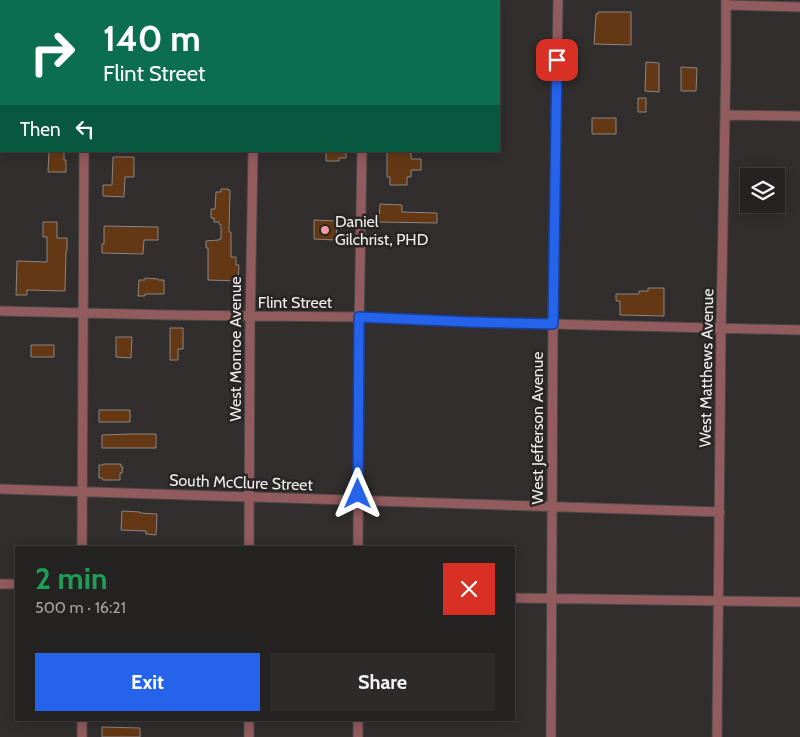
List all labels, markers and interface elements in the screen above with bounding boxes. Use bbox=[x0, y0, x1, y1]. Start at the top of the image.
text: 140 m bbox=[103, 17, 201, 60]
icon: right bbox=[20, 20, 85, 85]
pin bbox=[536, 39, 578, 81]
icon: arrive bbox=[543, 46, 571, 74]
text: Flint Street bbox=[103, 60, 205, 87]
icon: left bbox=[71, 115, 99, 143]
text: Then bbox=[20, 118, 61, 141]
map controls bbox=[740, 168, 785, 213]
button: layers bbox=[740, 168, 785, 213]
place label: Daniel Gilchrist, PHD bbox=[335, 212, 428, 249]
marker: Daniel Gilchrist, PHD bbox=[319, 224, 331, 236]
street label: West Monroe Avenue bbox=[226, 276, 245, 422]
street label: West Matthews Avenue bbox=[696, 288, 717, 448]
street label: Flint Street bbox=[258, 293, 333, 312]
street label: West Jefferson Avenue bbox=[528, 352, 547, 504]
position arrow bbox=[331, 467, 383, 519]
street label: South McClure Street bbox=[169, 470, 314, 495]
text: 2 min bbox=[35, 560, 107, 597]
button: close bbox=[443, 563, 495, 615]
text: 500 m · 16:21 bbox=[35, 598, 126, 617]
button: Exit bbox=[35, 653, 260, 711]
button: Share bbox=[270, 653, 495, 711]

